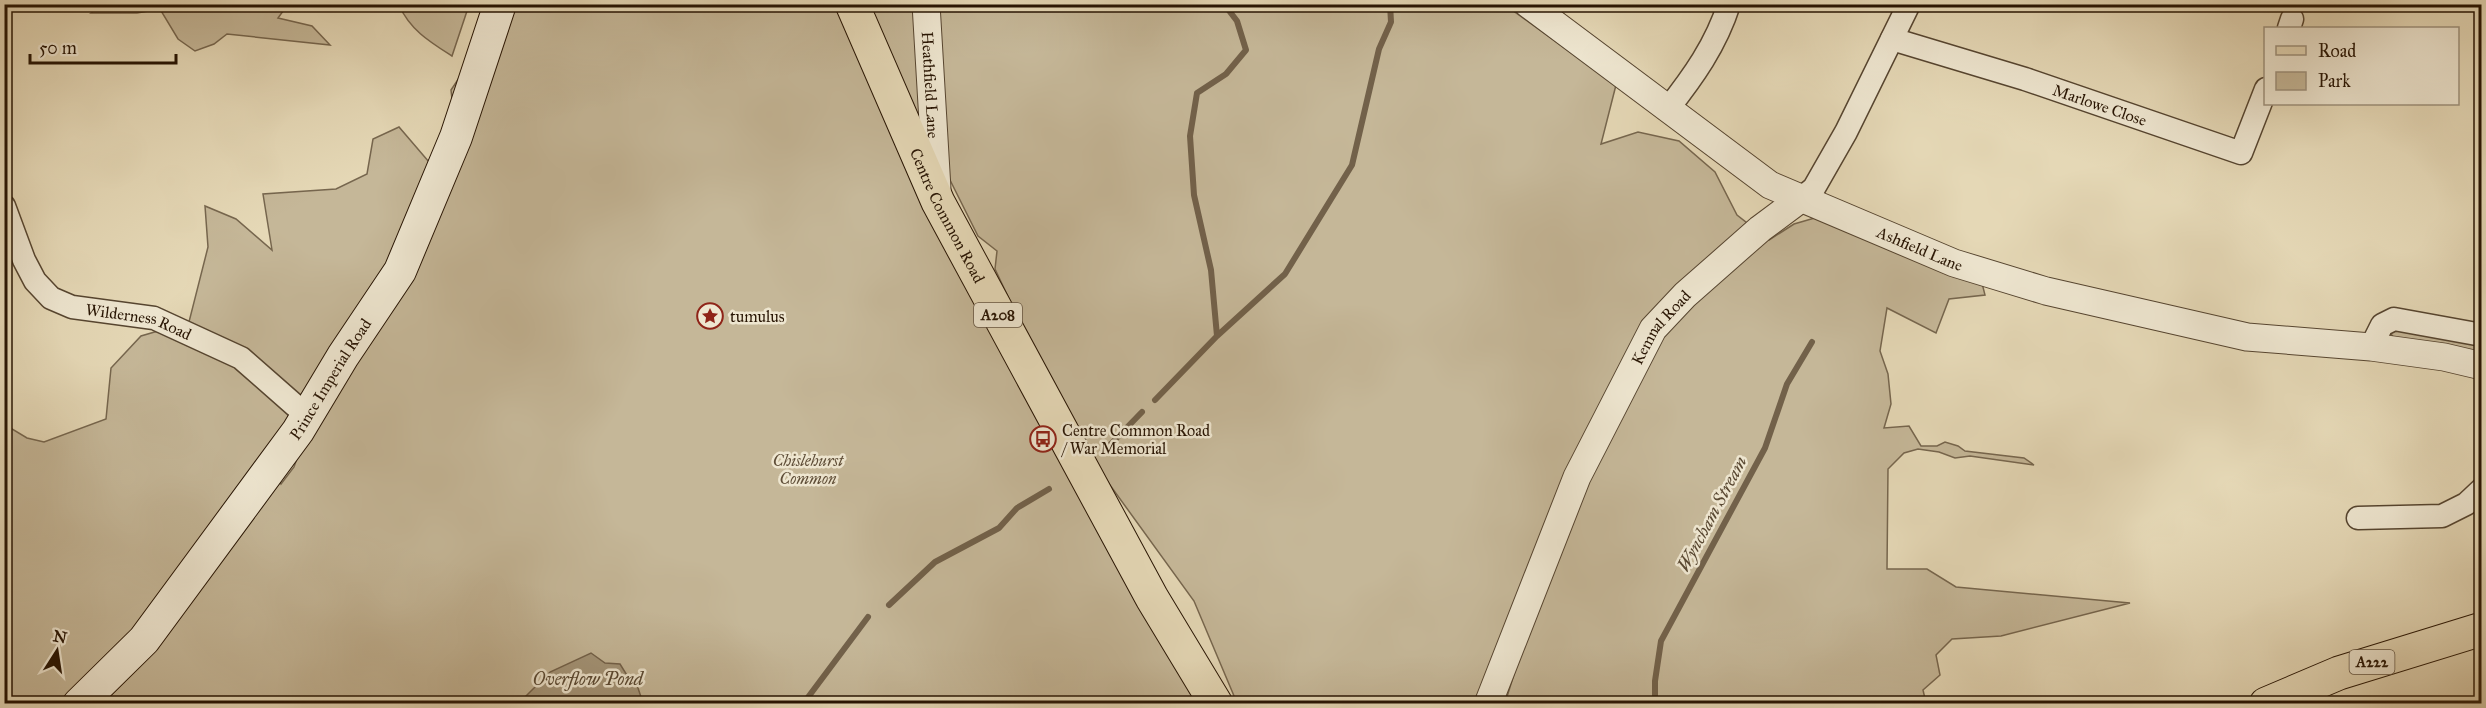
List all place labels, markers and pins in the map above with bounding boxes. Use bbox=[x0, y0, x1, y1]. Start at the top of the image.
place icon: tumulus bbox=[695, 301, 725, 331]
place label: tumulus bbox=[730, 307, 785, 326]
place label: Centre Common Road / War Memorial bbox=[1060, 421, 1210, 458]
bus stop icon: Centre Common Road / War Memorial bbox=[1028, 424, 1058, 454]

